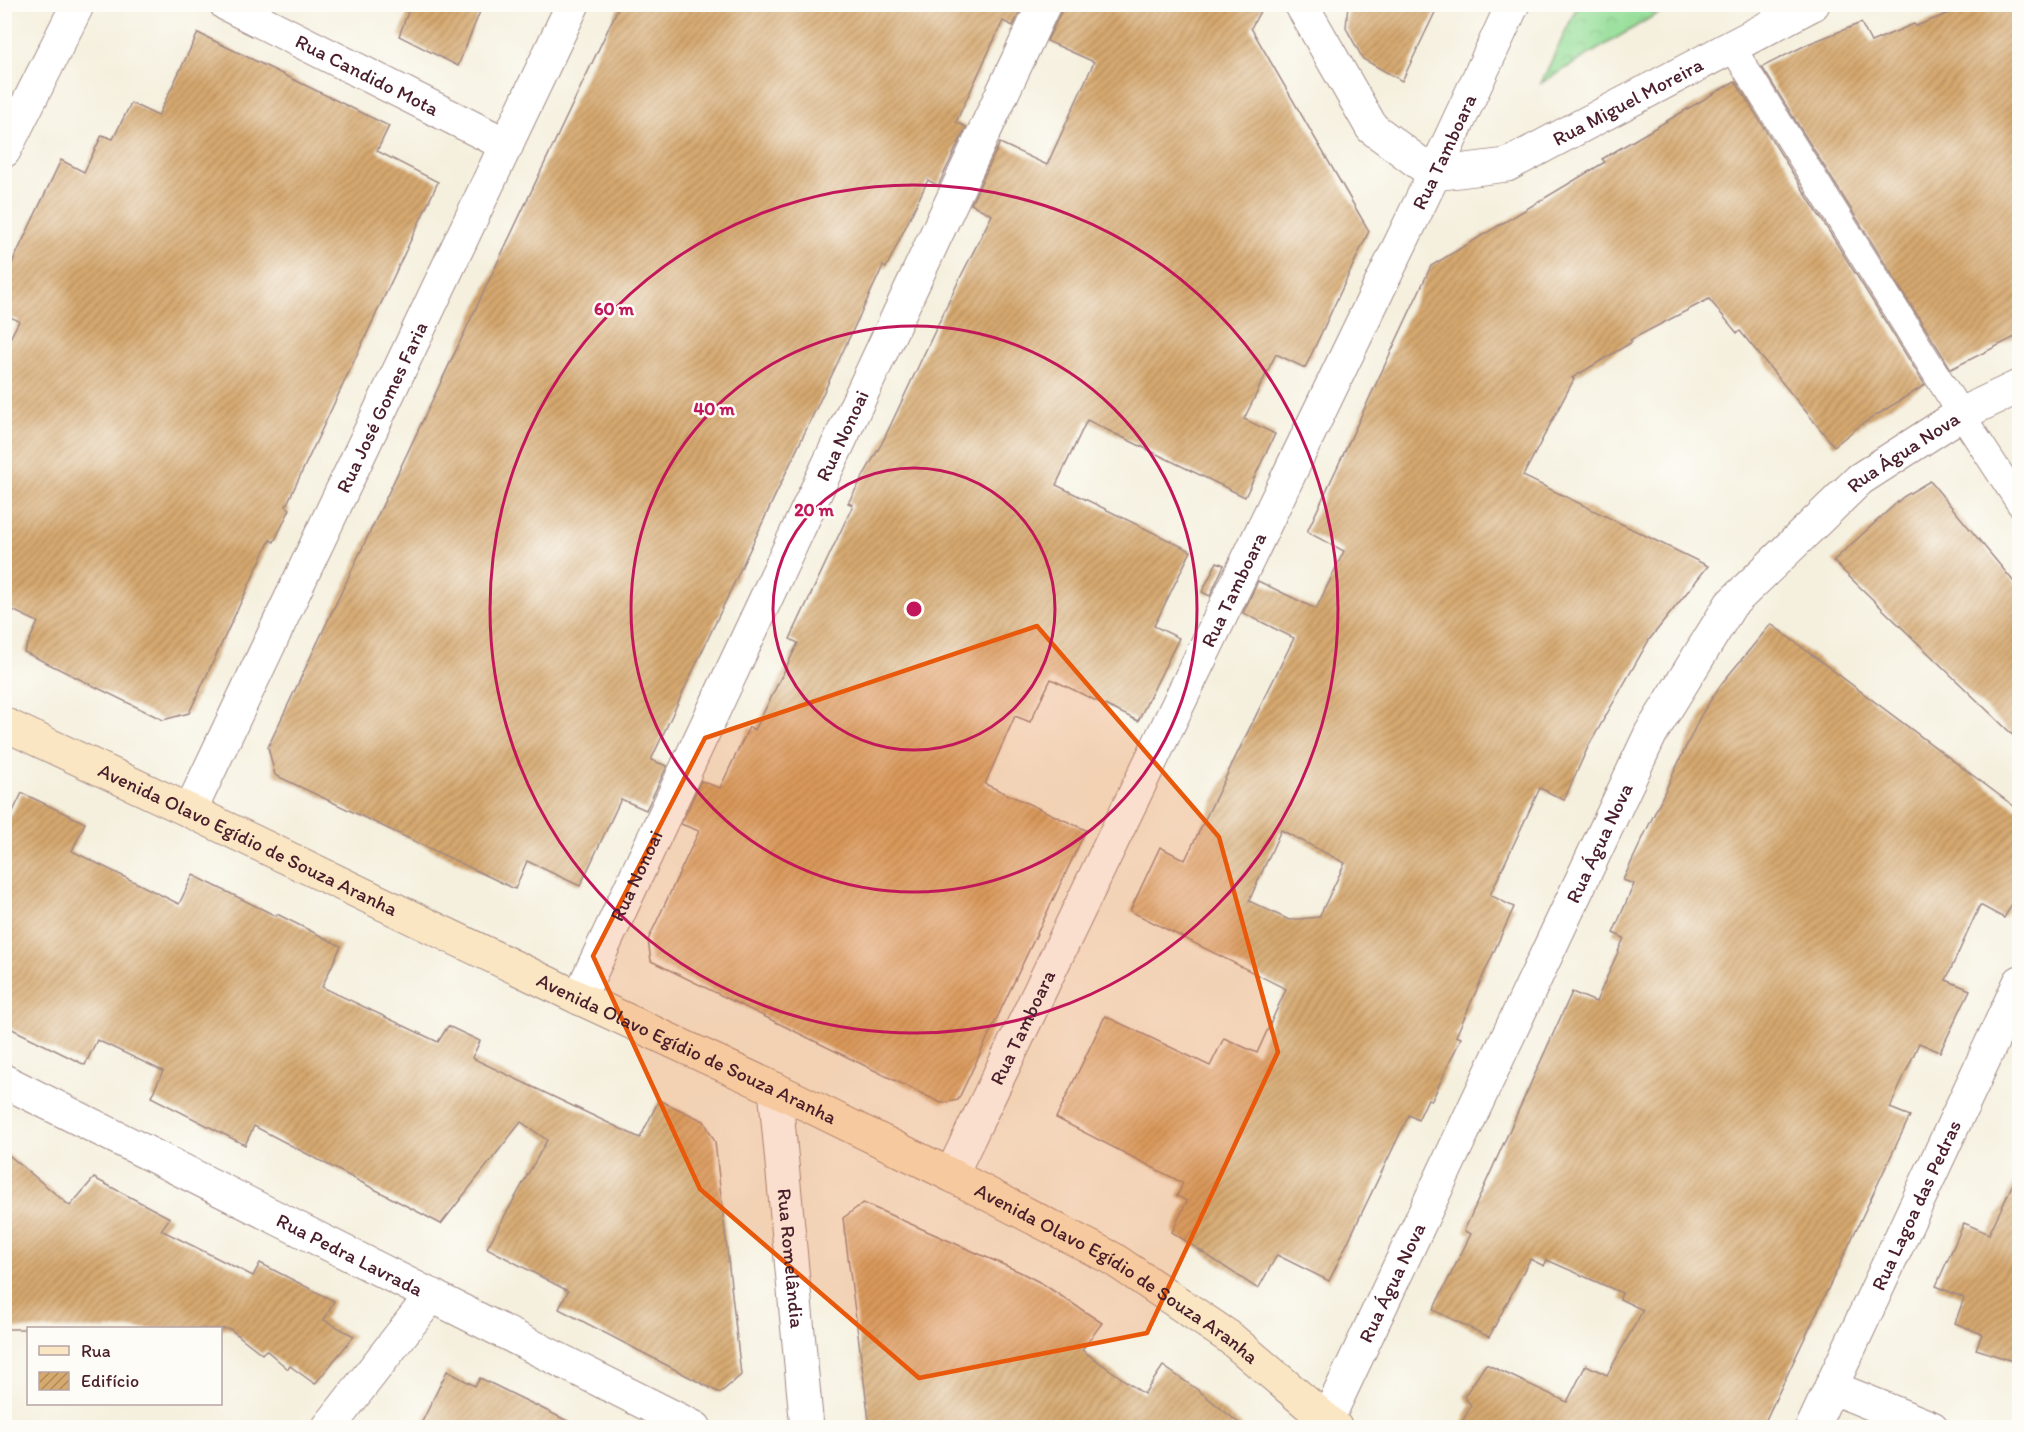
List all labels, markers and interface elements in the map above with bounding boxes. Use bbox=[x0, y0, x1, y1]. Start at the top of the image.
street label: Rua Candido Mota bbox=[292, 29, 443, 121]
street label: Rua Miguel Moreira bbox=[1548, 52, 1708, 151]
street label: Rua Tamboara bbox=[1407, 90, 1482, 213]
text: 60 m bbox=[594, 298, 635, 320]
street label: Rua José Gomes Faria bbox=[331, 318, 433, 497]
street label: Rua Nonoai bbox=[811, 386, 874, 485]
text: 40 m bbox=[693, 398, 735, 420]
street label: Rua Água Nova bbox=[1842, 406, 1965, 497]
text: 20 m bbox=[794, 499, 835, 521]
street label: Rua Tamboara bbox=[1196, 528, 1272, 651]
centre of rings bbox=[904, 599, 924, 619]
street label: Avenida Olavo Egídio de Souza Aranha bbox=[95, 758, 402, 921]
street label: Rua Água Nova bbox=[1561, 779, 1638, 907]
street label: Rua Nonoai bbox=[605, 826, 668, 925]
street label: Rua Tamboara bbox=[984, 965, 1060, 1089]
street label: Avenida Olavo Egídio de Souza Aranha bbox=[533, 968, 841, 1130]
street label: Rua Lagoa das Pedras bbox=[1866, 1116, 1966, 1294]
street label: Avenida Olavo Egídio de Souza Aranha bbox=[971, 1178, 1264, 1369]
street label: Rua Romelândia bbox=[772, 1187, 810, 1330]
street label: Rua Pedra Lavrada bbox=[273, 1208, 428, 1302]
street label: Rua Água Nova bbox=[1353, 1218, 1431, 1346]
legend bbox=[27, 1327, 222, 1405]
text: Rua bbox=[81, 1340, 111, 1362]
text: Edifício bbox=[81, 1370, 139, 1392]

